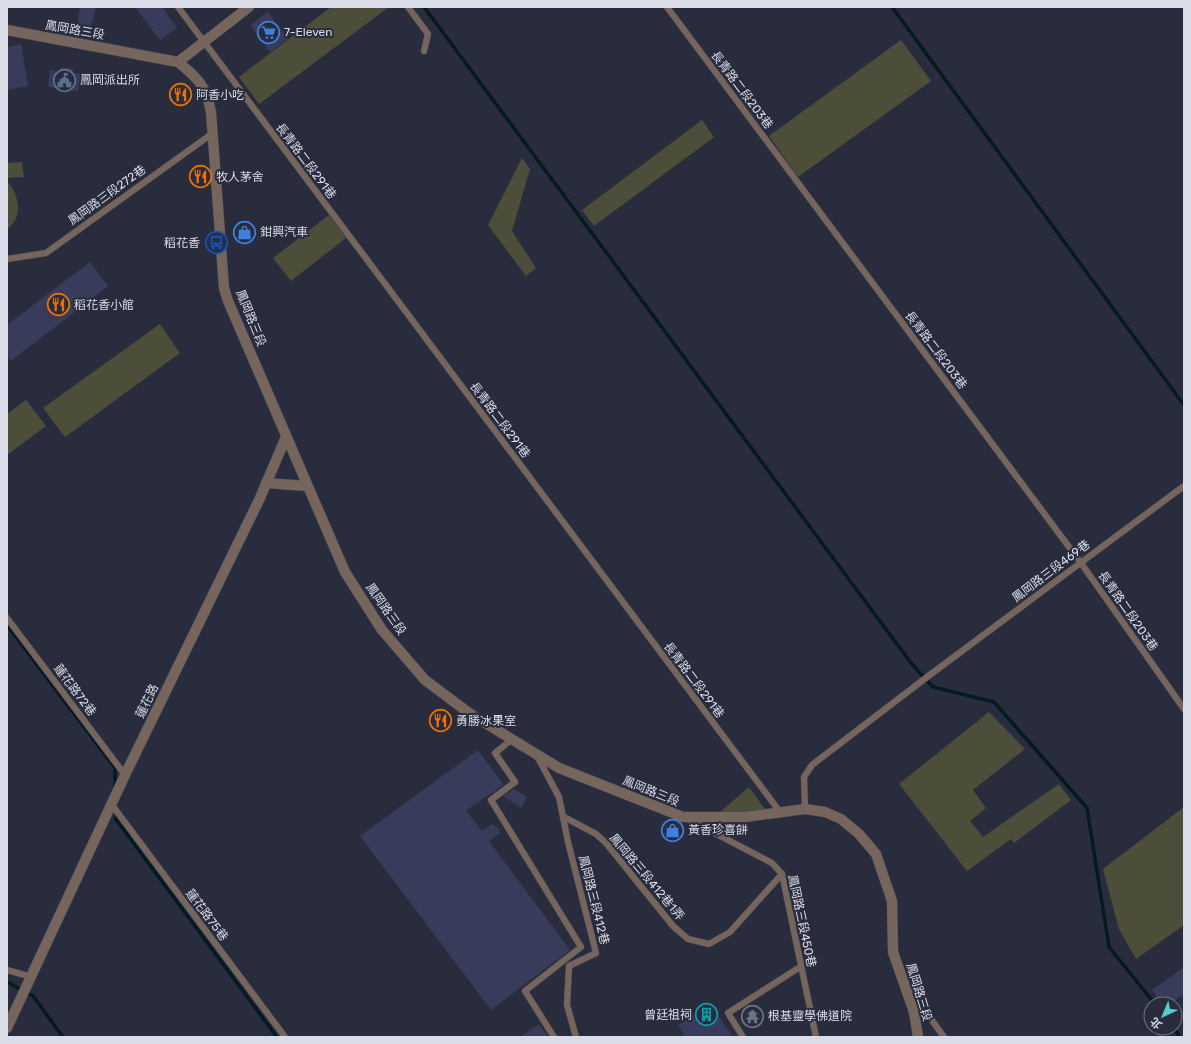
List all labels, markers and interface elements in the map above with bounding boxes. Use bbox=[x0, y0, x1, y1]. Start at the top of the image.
street label: 鳳岡路三段 bbox=[44, 18, 106, 42]
supermarket icon: 7-Eleven bbox=[256, 19, 282, 45]
place label: 7-Eleven bbox=[284, 25, 333, 39]
street label: 長青路二段203巷 bbox=[708, 48, 776, 132]
public building icon: 鳳岡派出所 bbox=[51, 67, 77, 93]
place label: 鳳岡派出所 bbox=[80, 73, 140, 87]
restaurant icon: 阿香小吃 bbox=[167, 82, 193, 108]
place label: 阿香小吃 bbox=[196, 88, 244, 102]
street label: 長青路二段291巷 bbox=[273, 120, 339, 202]
street label: 鳳岡路三段272巷 bbox=[66, 162, 148, 228]
restaurant icon: 牧人茅舍 bbox=[188, 164, 214, 190]
place label: 牧人茅舍 bbox=[216, 170, 264, 184]
shop icon: 鉗興汽車 bbox=[231, 219, 257, 245]
place label: 鉗興汽車 bbox=[260, 225, 308, 239]
bus stop icon: 稻花香 bbox=[203, 230, 229, 256]
place label: 稻花香 bbox=[164, 236, 200, 250]
street label: 鳳岡路三段 bbox=[233, 288, 269, 348]
restaurant icon: 稻花香小館 bbox=[45, 292, 71, 318]
place label: 稻花香小館 bbox=[74, 298, 134, 312]
street label: 長青路二段203巷 bbox=[902, 308, 970, 392]
street label: 長青路二段291巷 bbox=[467, 379, 533, 461]
street label: 鳳岡路三段469巷 bbox=[1009, 537, 1093, 605]
street label: 長青路二段203巷 bbox=[1095, 569, 1161, 653]
street label: 鳳岡路三段 bbox=[363, 580, 409, 638]
street label: 長青路二段291巷 bbox=[661, 639, 727, 721]
street label: 蓮花路72巷 bbox=[51, 661, 99, 719]
street label: 蓮花路 bbox=[133, 682, 161, 720]
restaurant icon: 勇勝冰果室 bbox=[427, 708, 453, 734]
place label: 勇勝冰果室 bbox=[456, 714, 516, 728]
street label: 鳳岡路三段 bbox=[621, 773, 681, 809]
shop icon: 黃香珍喜餅 bbox=[659, 817, 685, 843]
place label: 黃香珍喜餅 bbox=[688, 823, 748, 837]
street label: 鳳岡路三段412巷1弄 bbox=[607, 831, 687, 923]
street label: 鳳岡路三段412巷 bbox=[576, 854, 612, 946]
street label: 鳳岡路三段450巷 bbox=[785, 873, 819, 969]
street label: 蓮花路75巷 bbox=[183, 886, 231, 944]
street label: 鳳岡路三段 bbox=[904, 961, 934, 1023]
north arrow bbox=[1143, 996, 1183, 1036]
building icon: 曾廷祖祠 bbox=[694, 1002, 720, 1028]
temple icon: 根基靈學佛道院 bbox=[739, 1003, 765, 1029]
place label: 曾廷祖祠 bbox=[644, 1008, 692, 1022]
place label: 根基靈學佛道院 bbox=[768, 1009, 852, 1023]
text: 北 bbox=[1148, 1014, 1165, 1031]

